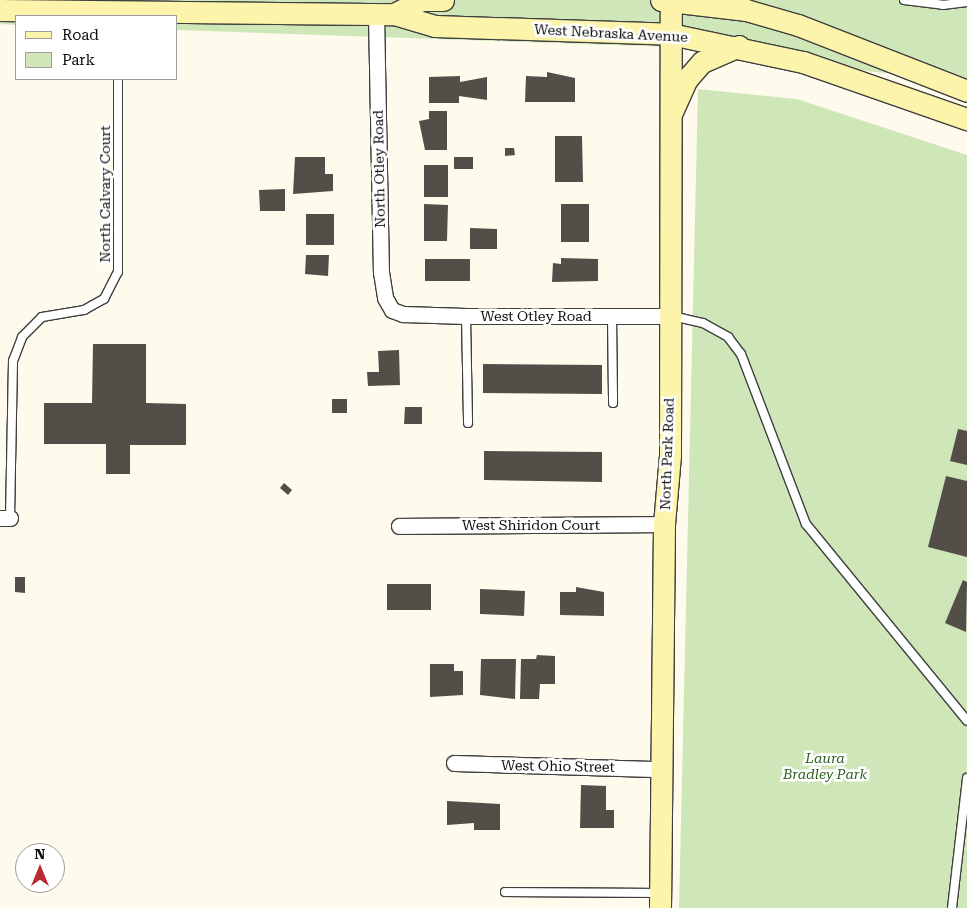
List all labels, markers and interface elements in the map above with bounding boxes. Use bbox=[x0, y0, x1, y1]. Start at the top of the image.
legend bbox=[15, 15, 178, 80]
street label: West Nebraska Avenue bbox=[534, 21, 688, 45]
text: Road bbox=[62, 26, 99, 44]
text: Park bbox=[62, 51, 95, 69]
street label: North Otley Road bbox=[370, 110, 388, 228]
street label: North Calvary Court bbox=[97, 125, 113, 263]
street label: West Otley Road bbox=[480, 308, 592, 324]
street label: North Park Road bbox=[657, 398, 677, 510]
street label: West Shiridon Court bbox=[462, 517, 600, 533]
park label: Laura Bradley Park bbox=[783, 750, 867, 782]
street label: West Ohio Street bbox=[501, 757, 615, 775]
north arrow bbox=[15, 843, 65, 893]
text: N bbox=[35, 846, 45, 862]

